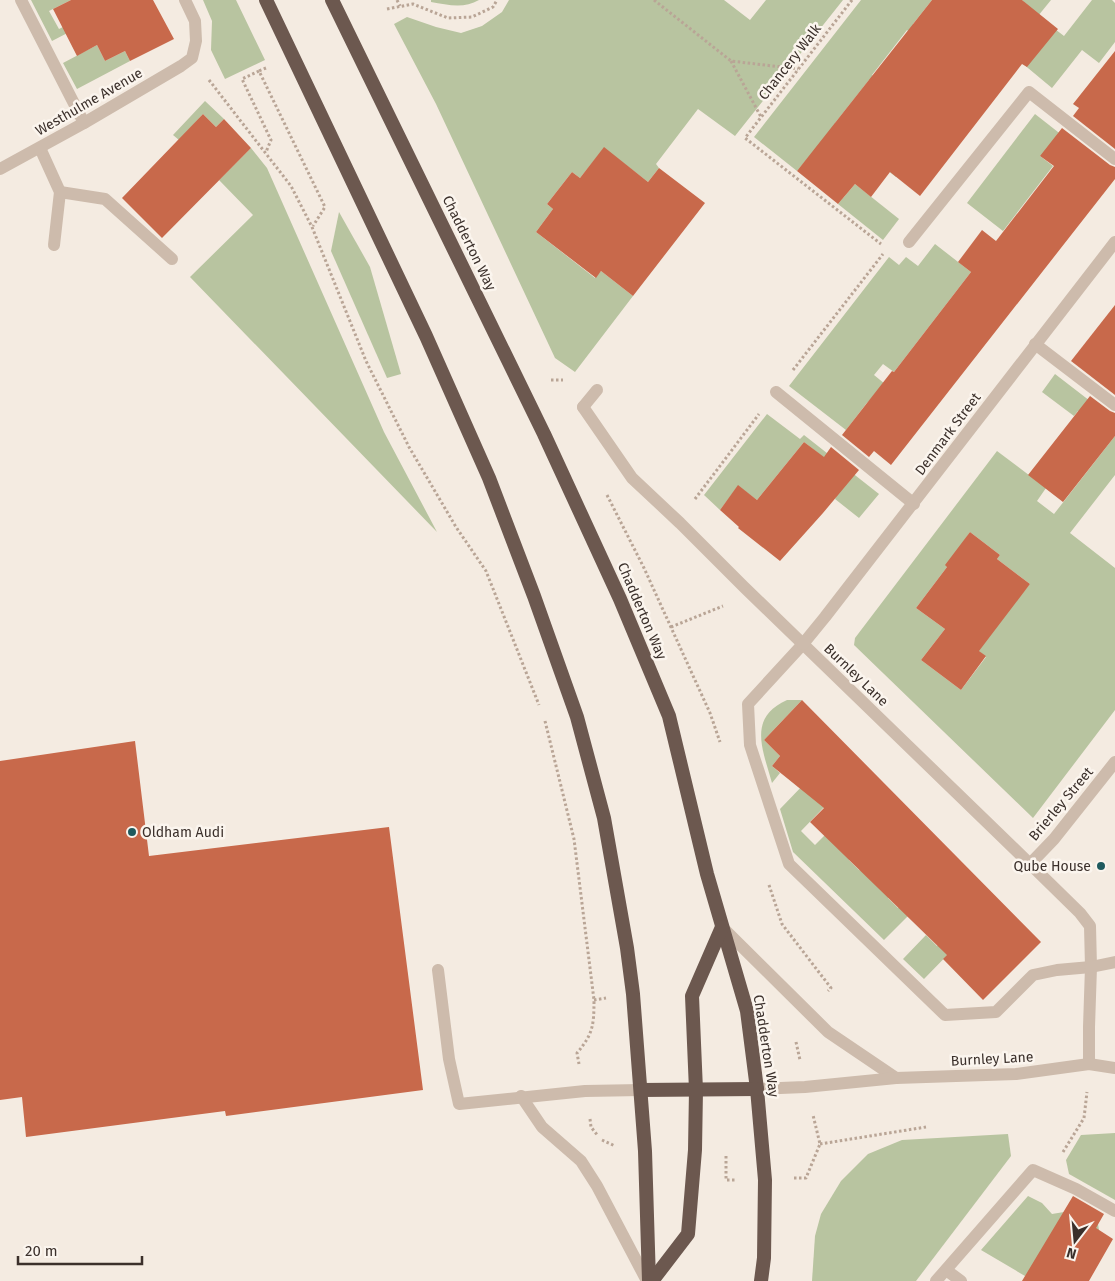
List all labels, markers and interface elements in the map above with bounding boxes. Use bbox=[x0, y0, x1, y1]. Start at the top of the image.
street label: Chancery Walk bbox=[755, 20, 825, 103]
street label: Westhulme Avenue bbox=[32, 64, 146, 140]
street label: Chadderton Way bbox=[439, 193, 499, 293]
street label: Denmark Street bbox=[912, 389, 985, 479]
street label: Chadderton Way bbox=[614, 560, 670, 662]
street label: Burnley Lane bbox=[820, 640, 892, 710]
street label: Brierley Street bbox=[1025, 763, 1097, 844]
place label: Oldham Audi bbox=[142, 824, 224, 841]
marker: Oldham Audi bbox=[126, 826, 138, 838]
place label: Qube House bbox=[1014, 858, 1091, 875]
marker: Qube House bbox=[1095, 860, 1107, 872]
street label: Chadderton Way bbox=[749, 993, 783, 1099]
street label: Burnley Lane bbox=[950, 1048, 1034, 1070]
north arrow bbox=[1050, 1216, 1100, 1266]
scale bar bbox=[18, 1234, 141, 1266]
text: 20 m bbox=[25, 1242, 58, 1260]
text: N bbox=[1065, 1244, 1078, 1262]

